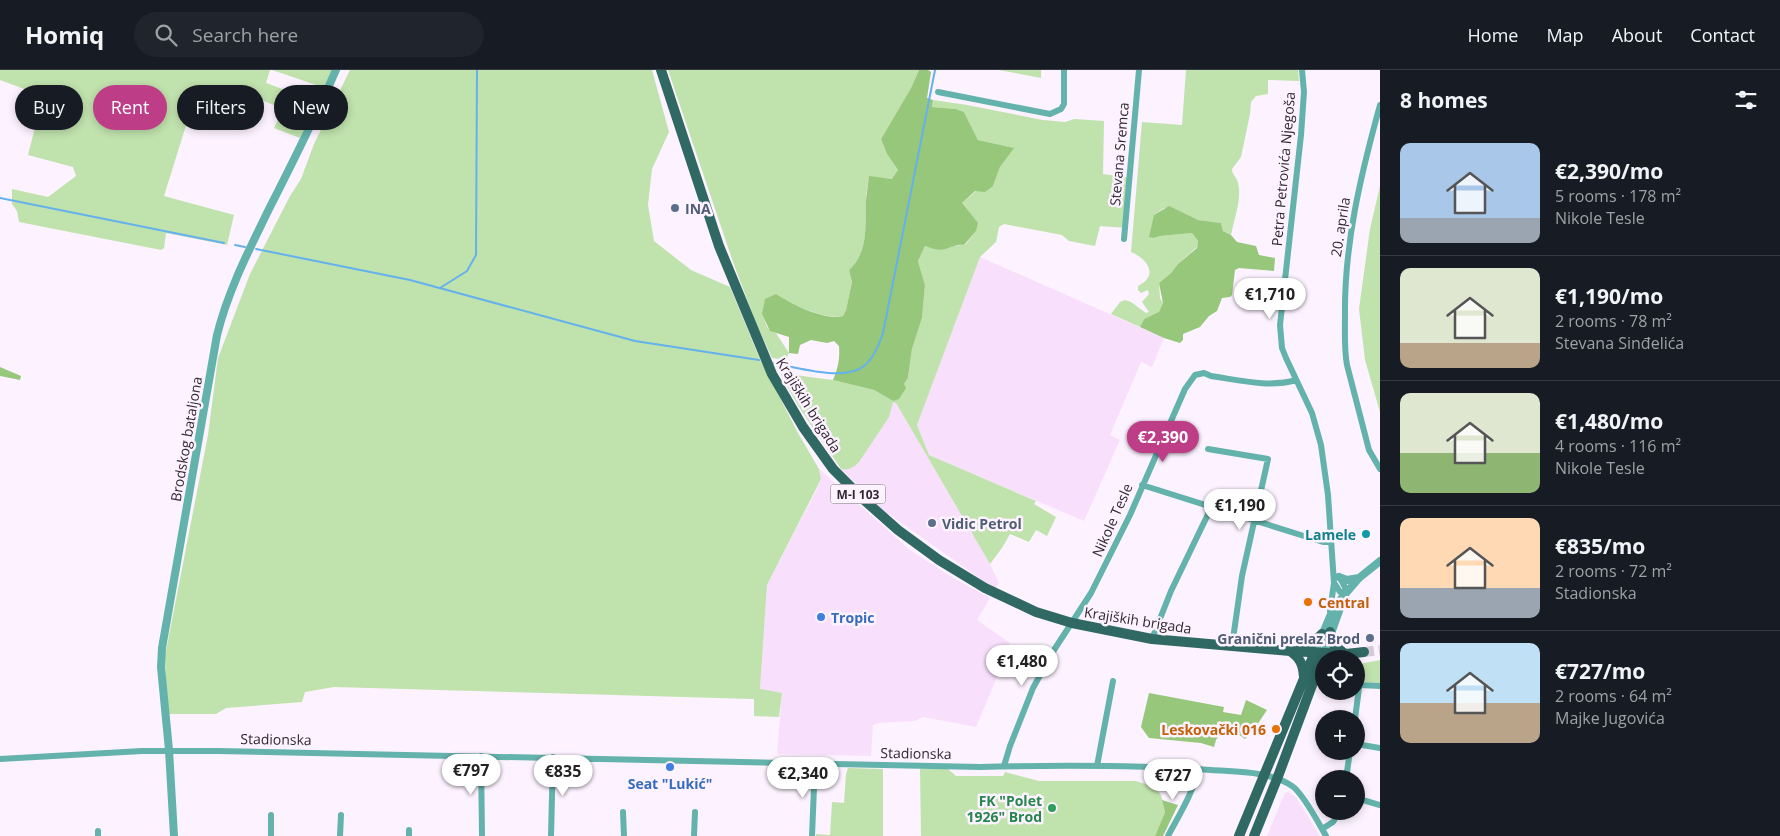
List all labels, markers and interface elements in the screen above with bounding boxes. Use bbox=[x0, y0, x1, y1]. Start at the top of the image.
search box bbox=[134, 12, 484, 57]
text: Homiq bbox=[25, 18, 104, 51]
icon: search bbox=[152, 21, 180, 49]
text: Search here bbox=[192, 22, 298, 48]
text: Home bbox=[1468, 23, 1518, 47]
text: Map bbox=[1546, 23, 1584, 47]
text: About bbox=[1612, 23, 1662, 47]
text: Contact bbox=[1690, 23, 1755, 47]
chip: Buy bbox=[15, 85, 83, 130]
chip: Rent bbox=[93, 85, 167, 130]
chip: Filters bbox=[177, 85, 264, 130]
chip: New bbox=[274, 85, 348, 130]
text: 8 homes bbox=[1400, 86, 1488, 114]
icon: filters bbox=[1732, 86, 1760, 114]
street label: Petra Petrovića Njegoša bbox=[1267, 91, 1299, 247]
street label: Stevana Sremca bbox=[1105, 101, 1133, 207]
text: €2,390/mo bbox=[1555, 157, 1663, 185]
icon: home bbox=[1440, 163, 1500, 223]
text: 5 rooms · 178 m² bbox=[1555, 185, 1681, 207]
street label: 20. aprila bbox=[1326, 196, 1354, 258]
place label: INA bbox=[685, 199, 711, 218]
marker: INA bbox=[669, 202, 681, 214]
text: Nikole Tesle bbox=[1555, 207, 1645, 229]
pin: €1,710 bbox=[1229, 278, 1311, 320]
text: €1,190/mo bbox=[1555, 282, 1663, 310]
text: €1,710 bbox=[1245, 283, 1295, 305]
icon: home bbox=[1440, 288, 1500, 348]
text: 2 rooms · 78 m² bbox=[1555, 310, 1672, 332]
text: Stevana Sinđelića bbox=[1555, 332, 1684, 354]
street label: Krajiških brigada bbox=[772, 354, 846, 456]
street label: Brodskog bataljona bbox=[166, 375, 206, 503]
text: €1,480/mo bbox=[1555, 407, 1663, 435]
icon: home bbox=[1440, 413, 1500, 473]
pin: €2,390 bbox=[1122, 420, 1204, 463]
text: €2,390 bbox=[1138, 426, 1188, 448]
text: 4 rooms · 116 m² bbox=[1555, 435, 1681, 457]
text: Nikole Tesle bbox=[1555, 457, 1645, 479]
street label: Nikole Tesle bbox=[1087, 480, 1137, 560]
road number: M-I 103 bbox=[830, 484, 886, 504]
pin: €1,190 bbox=[1199, 488, 1281, 531]
text: €1,190 bbox=[1215, 494, 1265, 516]
place label: Vidic Petrol bbox=[942, 514, 1022, 533]
marker: Vidic Petrol bbox=[926, 517, 938, 529]
place label: Lamele bbox=[1305, 525, 1356, 544]
marker: Lamele bbox=[1360, 528, 1372, 540]
text: €835/mo bbox=[1555, 532, 1645, 560]
icon: home bbox=[1440, 538, 1500, 598]
text: 2 rooms · 72 m² bbox=[1555, 560, 1672, 582]
text: Stadionska bbox=[1555, 582, 1637, 604]
place label: Central bbox=[1318, 593, 1370, 612]
marker: Central bbox=[1302, 596, 1314, 608]
street label: Krajiških brigada bbox=[1083, 602, 1193, 638]
place label: Tropic bbox=[831, 608, 874, 627]
marker: Tropic bbox=[815, 611, 827, 623]
place label: Granični prelaz Brod bbox=[1217, 629, 1360, 648]
marker: Granični prelaz Brod bbox=[1364, 632, 1376, 644]
pin: €1,480 bbox=[981, 644, 1063, 687]
text: €1,480 bbox=[997, 650, 1047, 672]
map controls bbox=[1315, 650, 1365, 820]
button: locate bbox=[1315, 650, 1365, 700]
text: €727/mo bbox=[1555, 657, 1645, 685]
icon: home bbox=[1440, 663, 1500, 723]
text: 2 rooms · 64 m² bbox=[1555, 685, 1672, 707]
text: Majke Jugovića bbox=[1555, 707, 1665, 729]
button: + bbox=[1315, 710, 1365, 760]
place label: Leskovački 016 bbox=[1161, 720, 1266, 739]
marker: Leskovački 016 bbox=[1270, 723, 1282, 735]
street label: Stadionska bbox=[240, 729, 312, 749]
street label: Stadionska bbox=[880, 743, 952, 763]
pin: €797 bbox=[441, 754, 501, 796]
pin: €835 bbox=[533, 754, 593, 797]
pin: €2,340 bbox=[762, 756, 844, 799]
pin: €727 bbox=[1143, 758, 1203, 801]
text: €797 bbox=[453, 759, 489, 781]
text: €835 bbox=[545, 760, 581, 782]
marker: Seat "Lukić" bbox=[664, 761, 676, 773]
text: €2,340 bbox=[778, 762, 828, 784]
text: €727 bbox=[1155, 764, 1191, 786]
button: − bbox=[1315, 770, 1365, 820]
place label: Seat "Lukić" bbox=[628, 774, 712, 793]
place label: FK "Polet 1926" Brod bbox=[966, 791, 1042, 826]
marker: FK "Polet 1926" Brod bbox=[1046, 802, 1058, 814]

